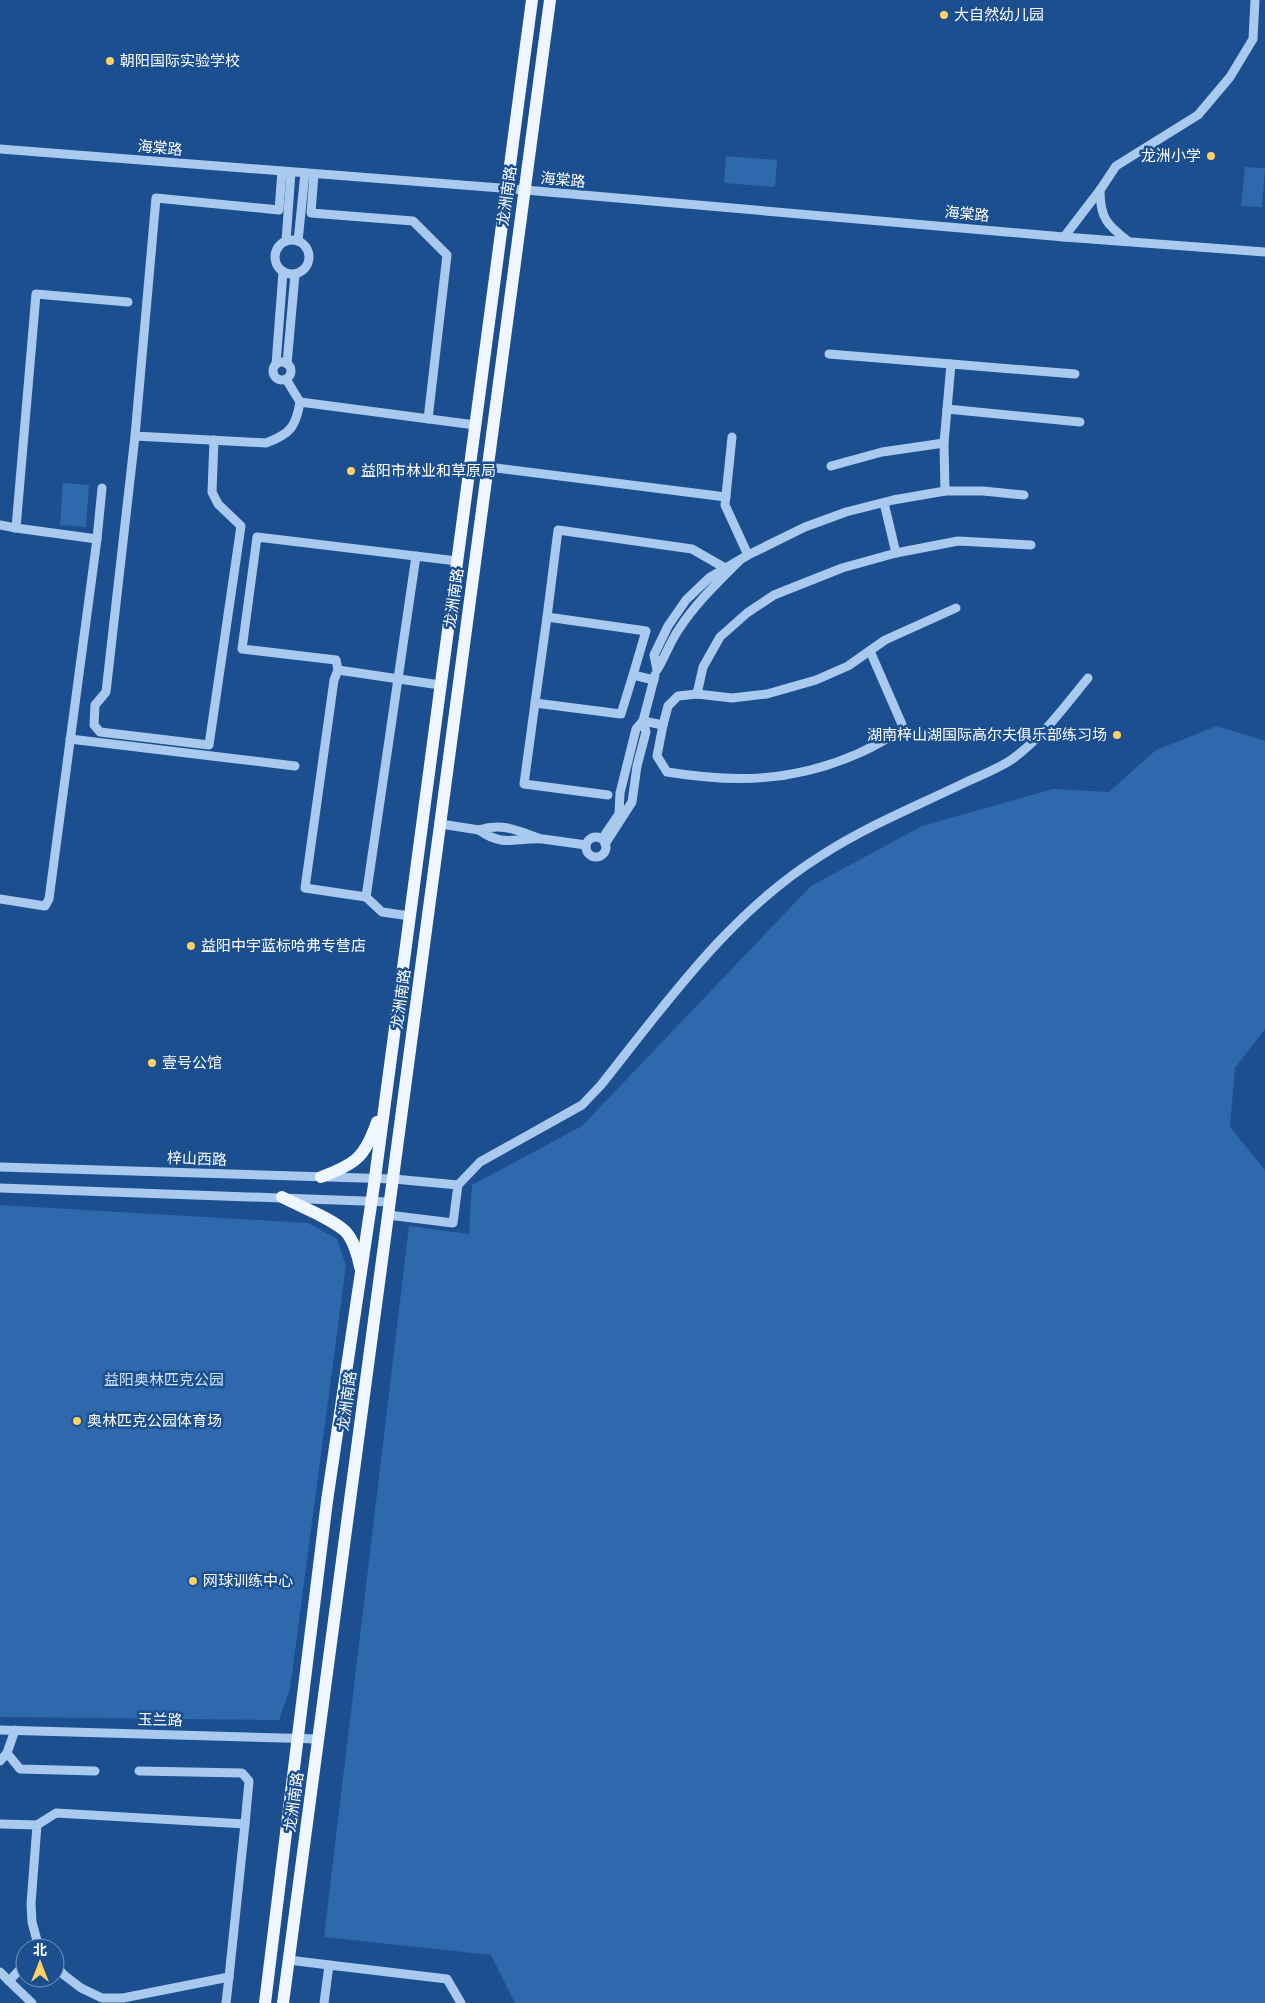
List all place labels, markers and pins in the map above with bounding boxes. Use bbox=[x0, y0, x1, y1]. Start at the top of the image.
place label: 大自然幼儿园 bbox=[954, 6, 1044, 24]
marker: 大自然幼儿园 bbox=[938, 9, 950, 21]
place label: 朝阳国际实验学校 bbox=[120, 52, 240, 70]
marker: 朝阳国际实验学校 bbox=[104, 55, 116, 67]
place label: 龙洲小学 bbox=[1141, 147, 1201, 165]
marker: 龙洲小学 bbox=[1205, 150, 1217, 162]
place label: 益阳市林业和草原局 bbox=[361, 462, 496, 480]
marker: 益阳市林业和草原局 bbox=[345, 465, 357, 477]
place label: 湖南梓山湖国际高尔夫俱乐部练习场 bbox=[867, 726, 1107, 744]
marker: 湖南梓山湖国际高尔夫俱乐部练习场 bbox=[1111, 729, 1123, 741]
place label: 益阳中宇蓝标哈弗专营店 bbox=[201, 937, 366, 955]
marker: 益阳中宇蓝标哈弗专营店 bbox=[185, 940, 197, 952]
place label: 壹号公馆 bbox=[162, 1054, 222, 1072]
marker: 壹号公馆 bbox=[146, 1057, 158, 1069]
place label: 奥林匹克公园体育场 bbox=[87, 1412, 222, 1430]
marker: 奥林匹克公园体育场 bbox=[71, 1415, 83, 1427]
place label: 网球训练中心 bbox=[203, 1572, 293, 1590]
marker: 网球训练中心 bbox=[187, 1575, 199, 1587]

